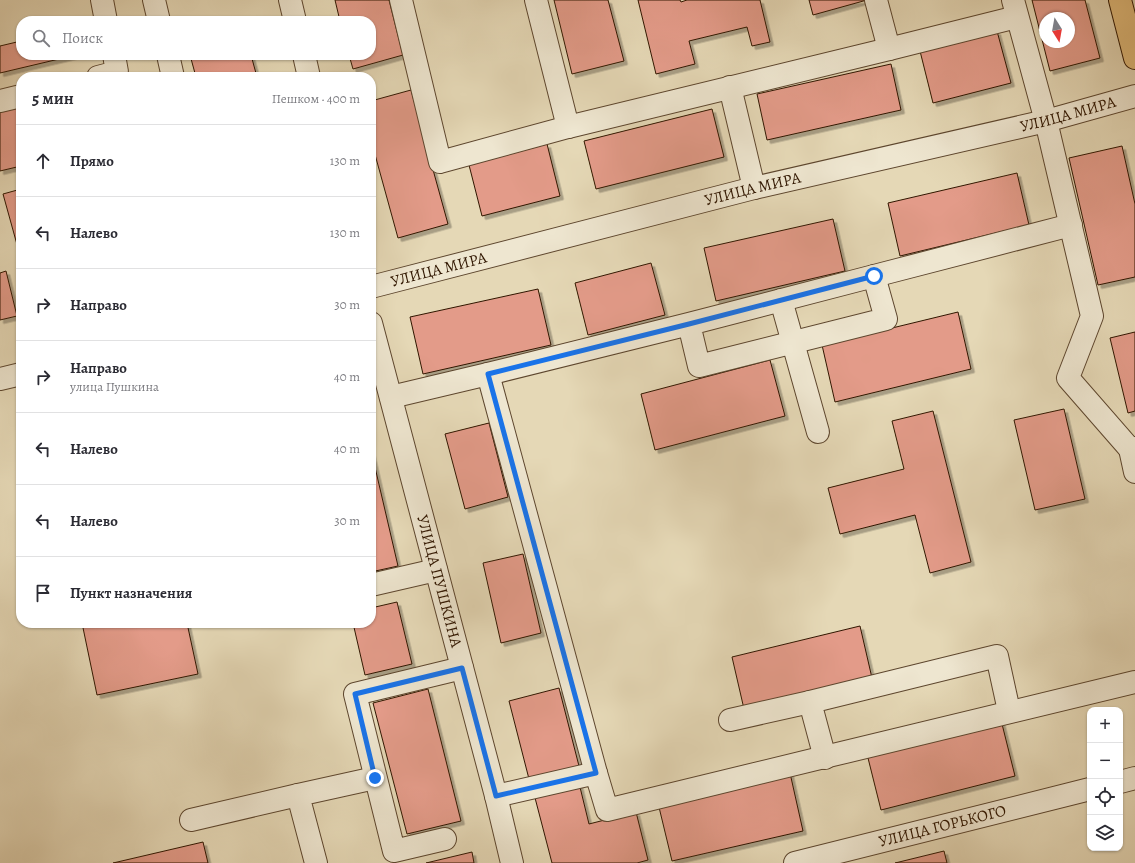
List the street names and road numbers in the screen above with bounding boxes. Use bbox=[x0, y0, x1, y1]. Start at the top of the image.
street label: УЛИЦА МИРА bbox=[1018, 91, 1119, 138]
street label: УЛИЦА МИРА bbox=[702, 166, 804, 211]
street label: УЛИЦА МИРА bbox=[388, 246, 490, 292]
street label: УЛИЦА ПУШКИНА bbox=[411, 512, 467, 650]
street label: УЛИЦА ГОРЬКОГО bbox=[876, 799, 1008, 853]

